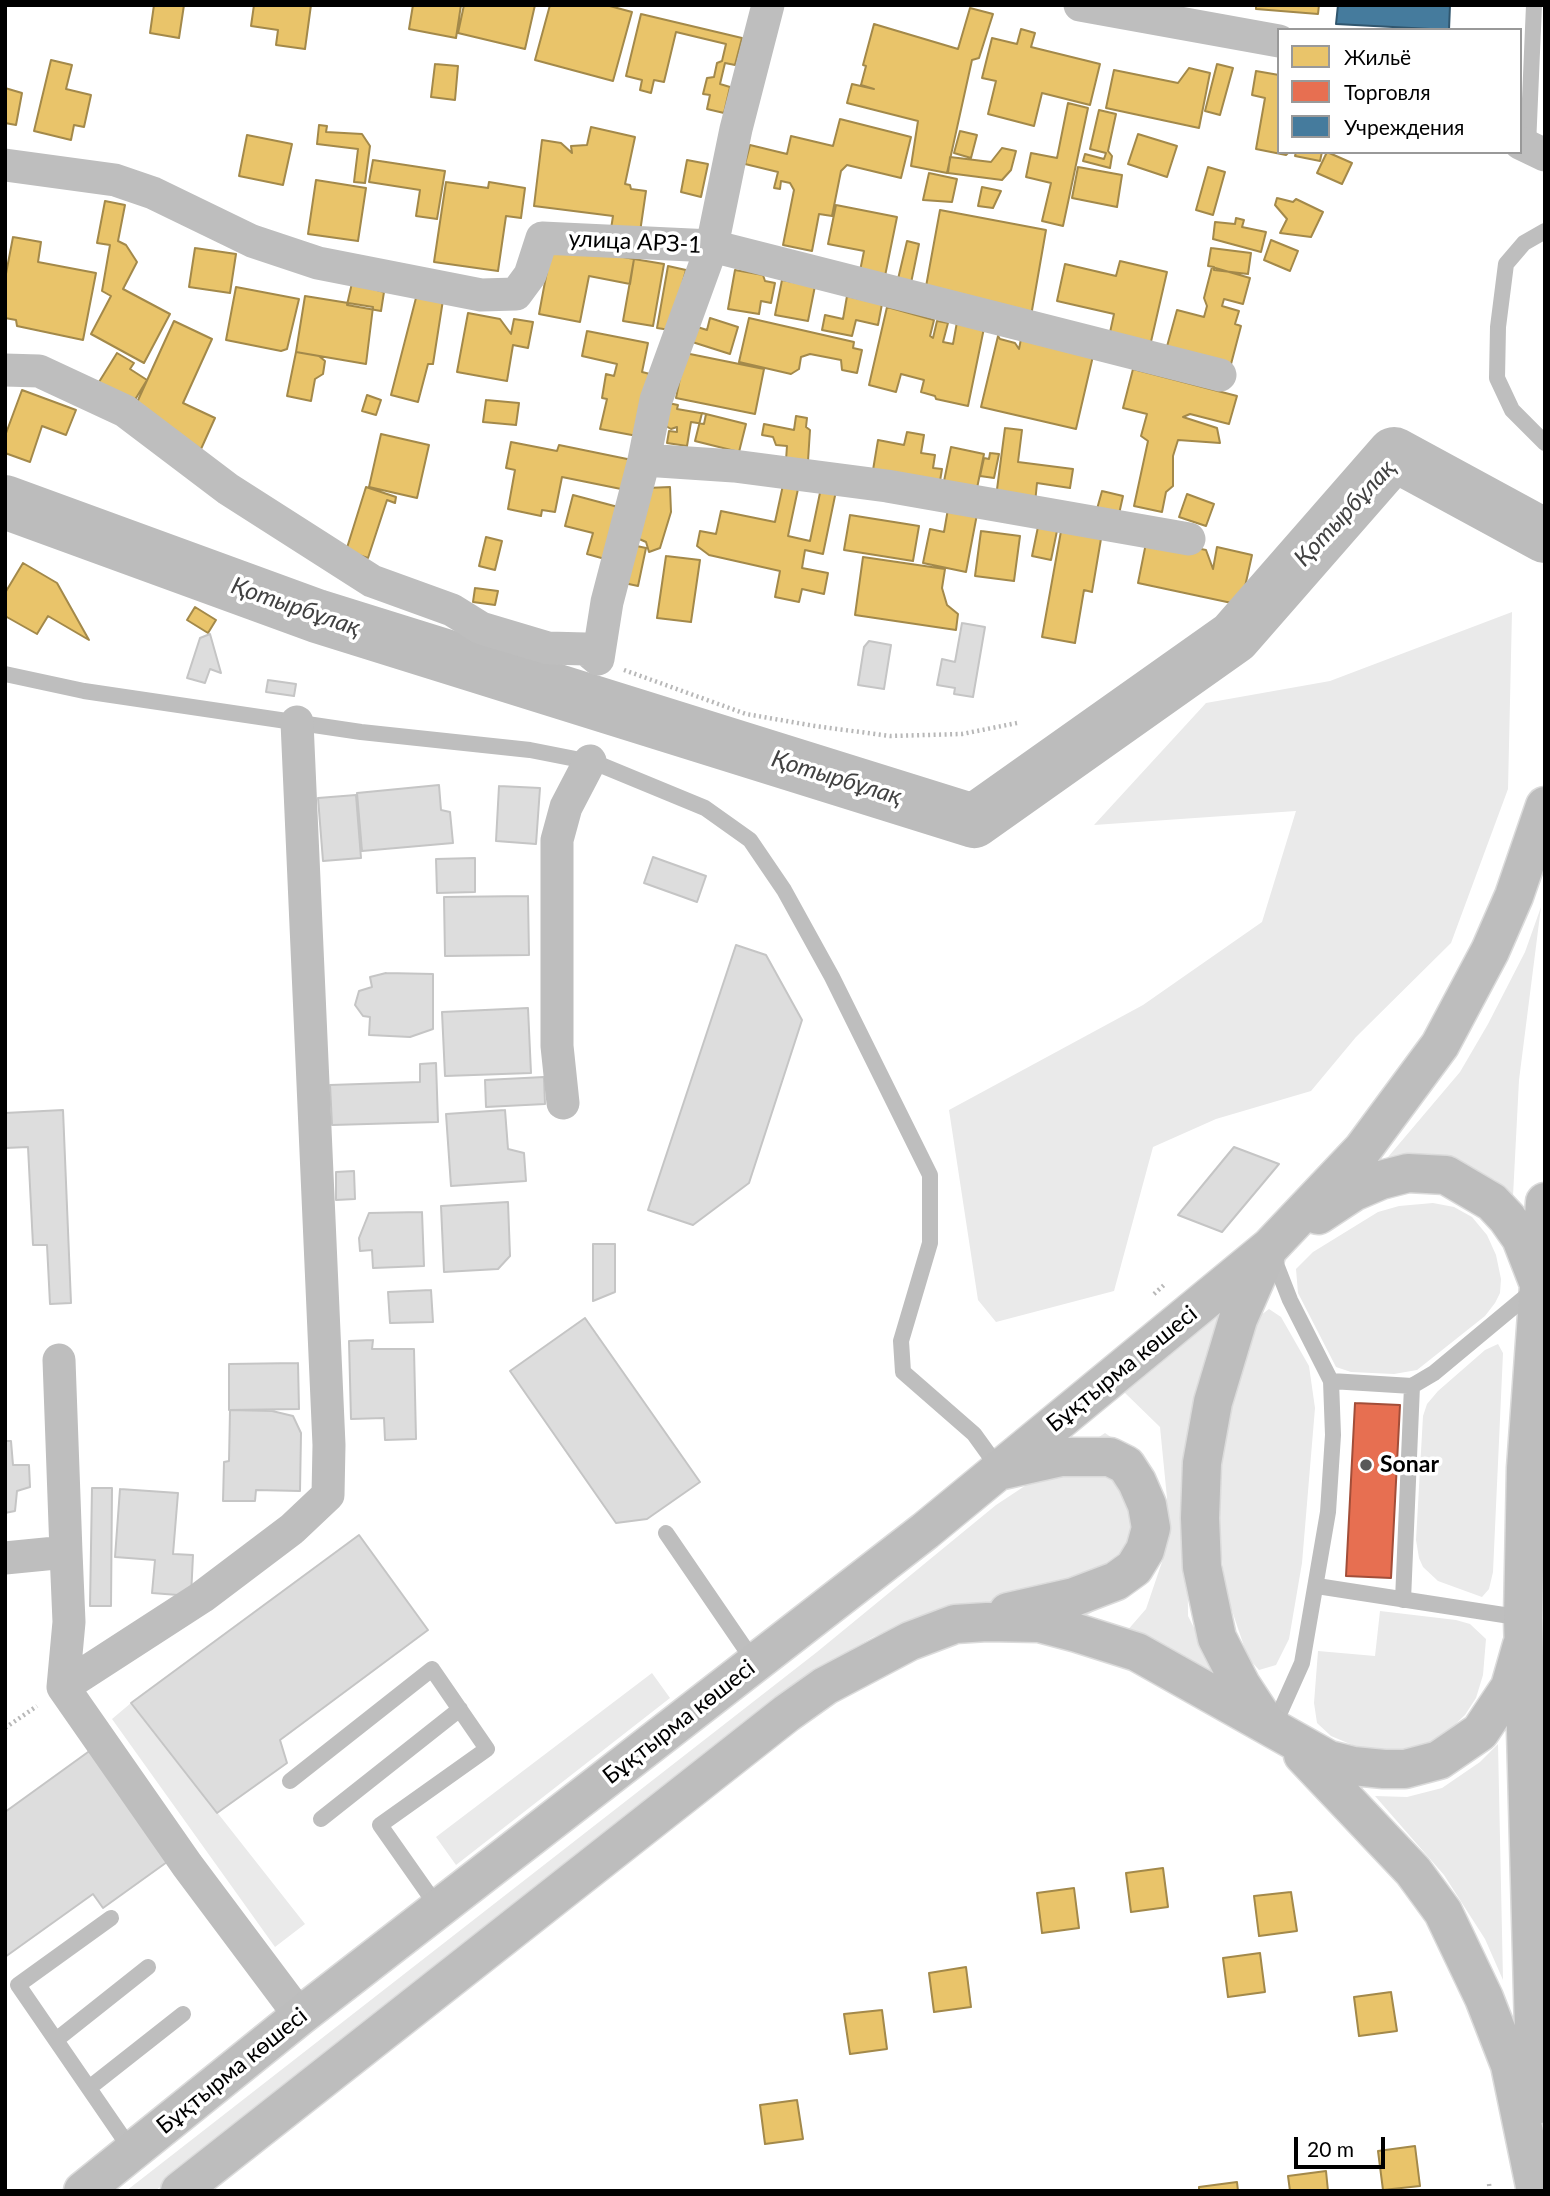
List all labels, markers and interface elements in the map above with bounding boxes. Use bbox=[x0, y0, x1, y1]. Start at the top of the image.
legend bbox=[1277, 28, 1522, 154]
text: Жильё bbox=[1344, 44, 1411, 69]
text: Торговля bbox=[1344, 79, 1431, 104]
text: Учреждения bbox=[1344, 114, 1464, 139]
street label: улица АРЗ-1 bbox=[568, 225, 702, 259]
water label: Қотырбұлақ bbox=[1288, 454, 1402, 572]
water label: Қотырбұлақ bbox=[227, 571, 365, 643]
water label: Қотырбұлақ bbox=[768, 744, 906, 812]
street label: Бұқтырма көшесі bbox=[1041, 1300, 1203, 1438]
place label: Sonar bbox=[1380, 1451, 1439, 1479]
marker: Sonar bbox=[1358, 1457, 1374, 1473]
street label: Бұқтырма көшесі bbox=[597, 1654, 761, 1790]
street label: Бұқтырма көшесі bbox=[151, 2002, 313, 2140]
scale bar bbox=[1298, 2122, 1389, 2166]
text: 20 m bbox=[1307, 2136, 1354, 2161]

